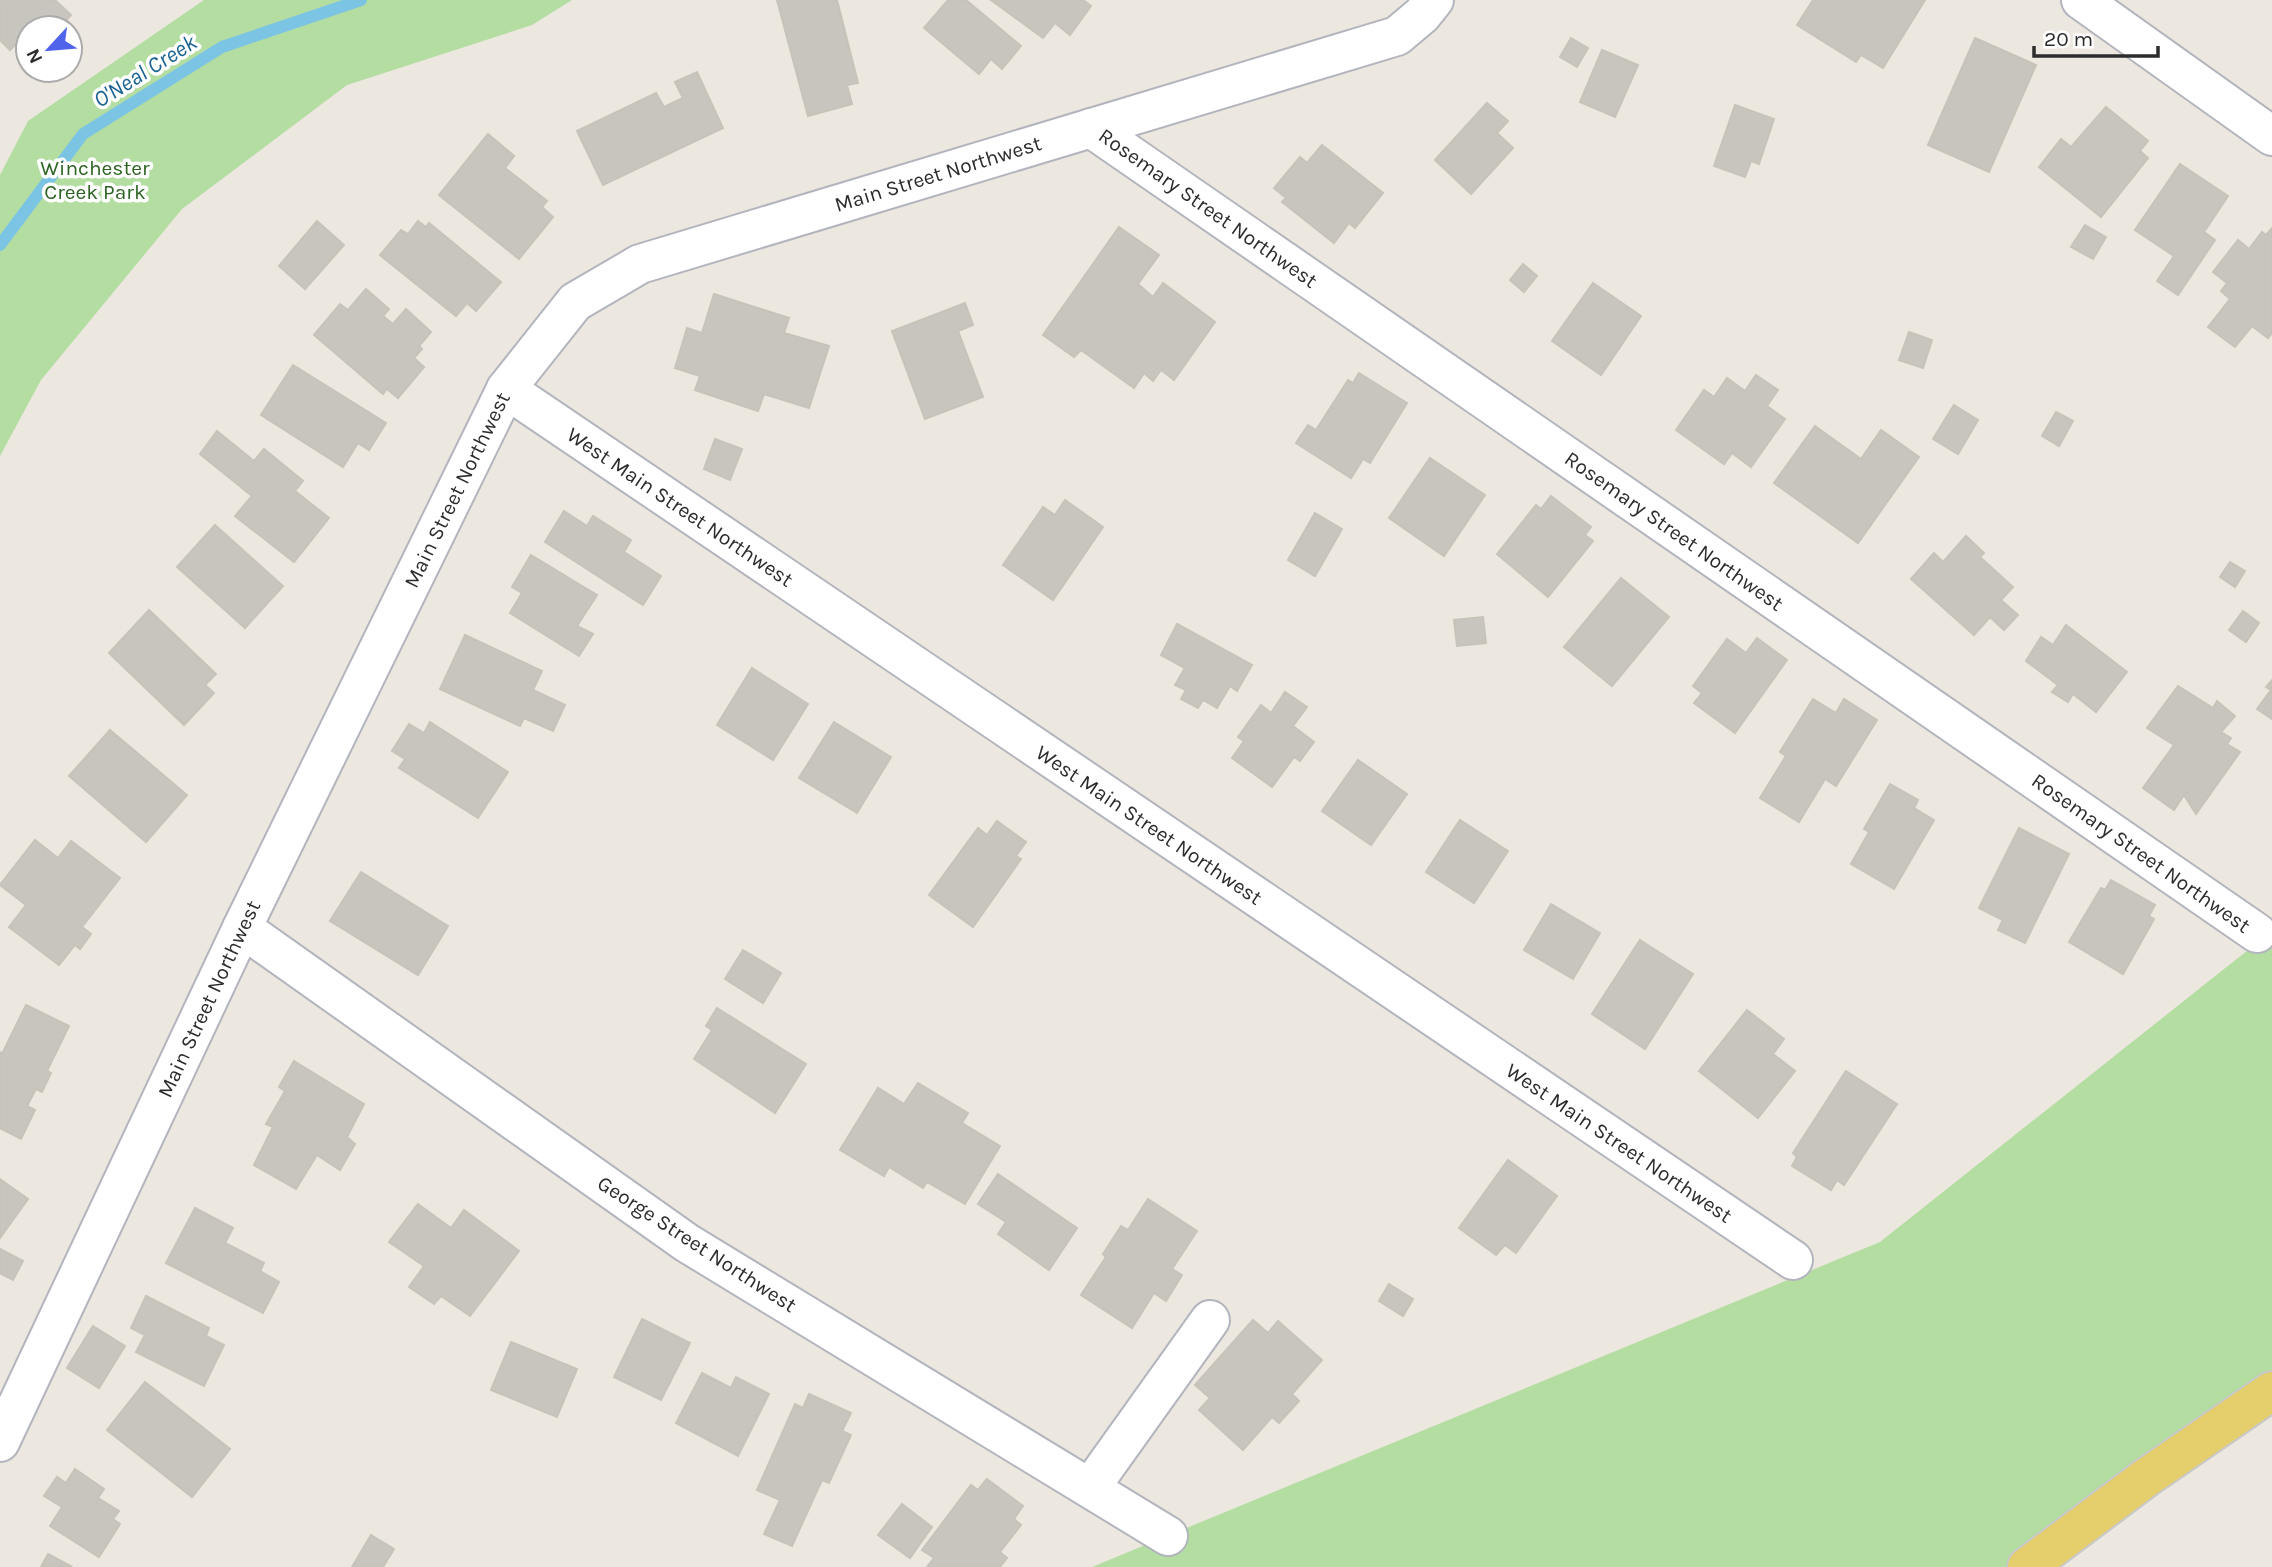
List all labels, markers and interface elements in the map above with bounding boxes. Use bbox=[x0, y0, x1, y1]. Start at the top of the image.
north arrow bbox=[14, 14, 84, 84]
scale bar bbox=[2034, 14, 2158, 58]
text: 20 m bbox=[2044, 27, 2093, 51]
water label: O'Neal Creek bbox=[88, 28, 202, 113]
text: N bbox=[22, 45, 47, 67]
street label: Rosemary Street Northwest bbox=[1094, 123, 1322, 293]
street label: Main Street Northwest bbox=[832, 131, 1044, 217]
park label: Winchester Creek Park bbox=[40, 156, 150, 204]
street label: Main Street Northwest bbox=[399, 388, 515, 592]
street label: West Main Street Northwest bbox=[562, 422, 798, 592]
street label: Rosemary Street Northwest bbox=[1560, 446, 1788, 616]
street label: West Main Street Northwest bbox=[1031, 740, 1267, 910]
street label: Rosemary Street Northwest bbox=[2027, 768, 2255, 938]
street label: Main Street Northwest bbox=[153, 896, 265, 1101]
street label: West Main Street Northwest bbox=[1501, 1058, 1737, 1228]
street label: George Street Northwest bbox=[593, 1171, 801, 1317]

